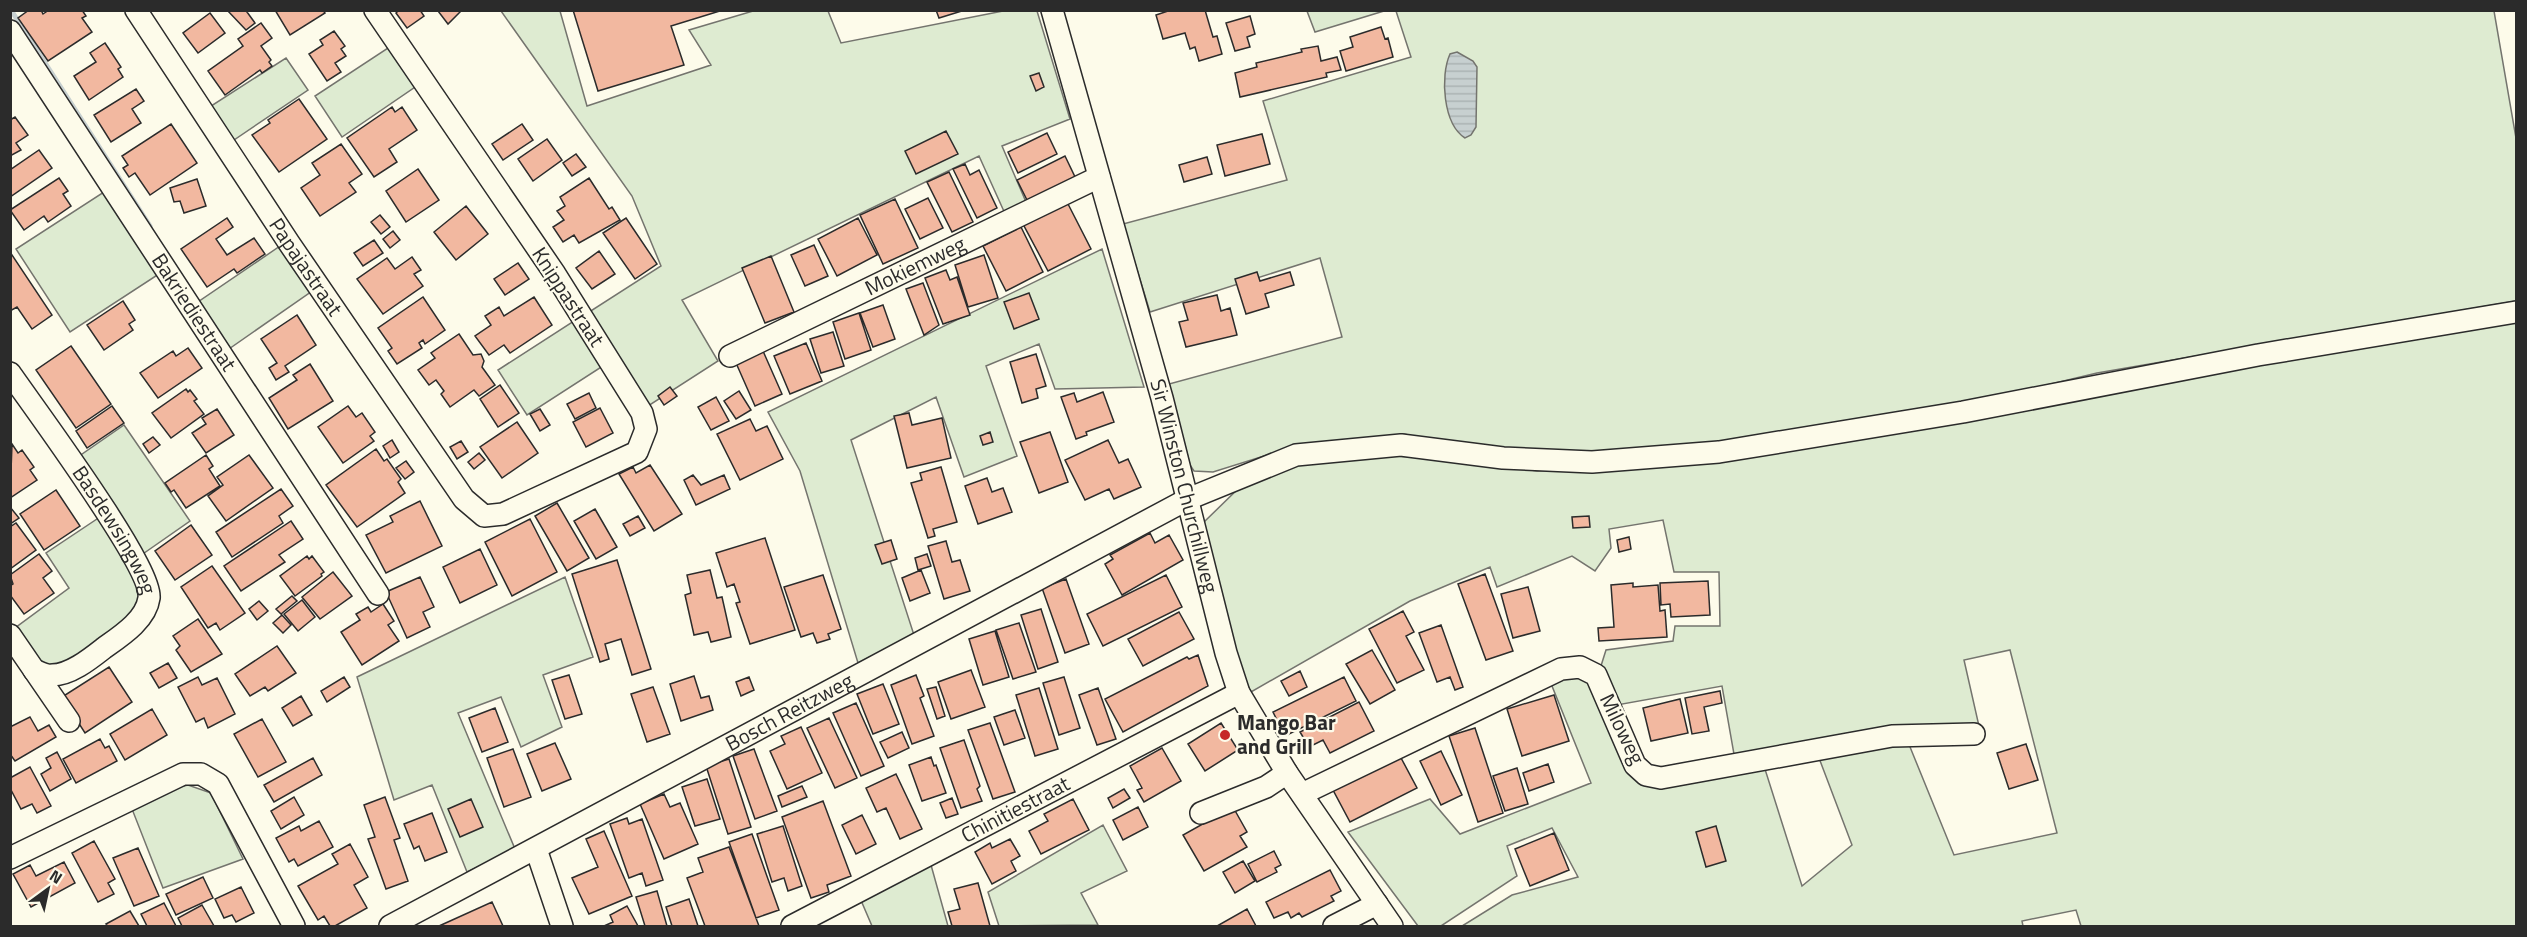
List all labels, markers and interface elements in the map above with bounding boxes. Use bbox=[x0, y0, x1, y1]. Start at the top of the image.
street label: Papajastraat bbox=[262, 211, 352, 323]
street label: Mokiemweg bbox=[859, 227, 971, 303]
street label: Knippastraat bbox=[525, 240, 613, 353]
street label: Bakriediestraat bbox=[144, 246, 245, 378]
street label: Sir Winston Churchillweg bbox=[1142, 375, 1227, 596]
street label: Basdewsingweg bbox=[65, 459, 166, 598]
street label: Bosch Reitzweg bbox=[719, 664, 859, 759]
street label: Miloweg bbox=[1592, 688, 1654, 770]
place label: Mango Bar and Grill bbox=[1237, 706, 1336, 762]
marker: Mango Bar and Grill bbox=[1218, 728, 1232, 742]
street label: Chinitiestraat bbox=[955, 767, 1076, 850]
north arrow bbox=[18, 859, 78, 919]
text: N bbox=[45, 863, 67, 890]

